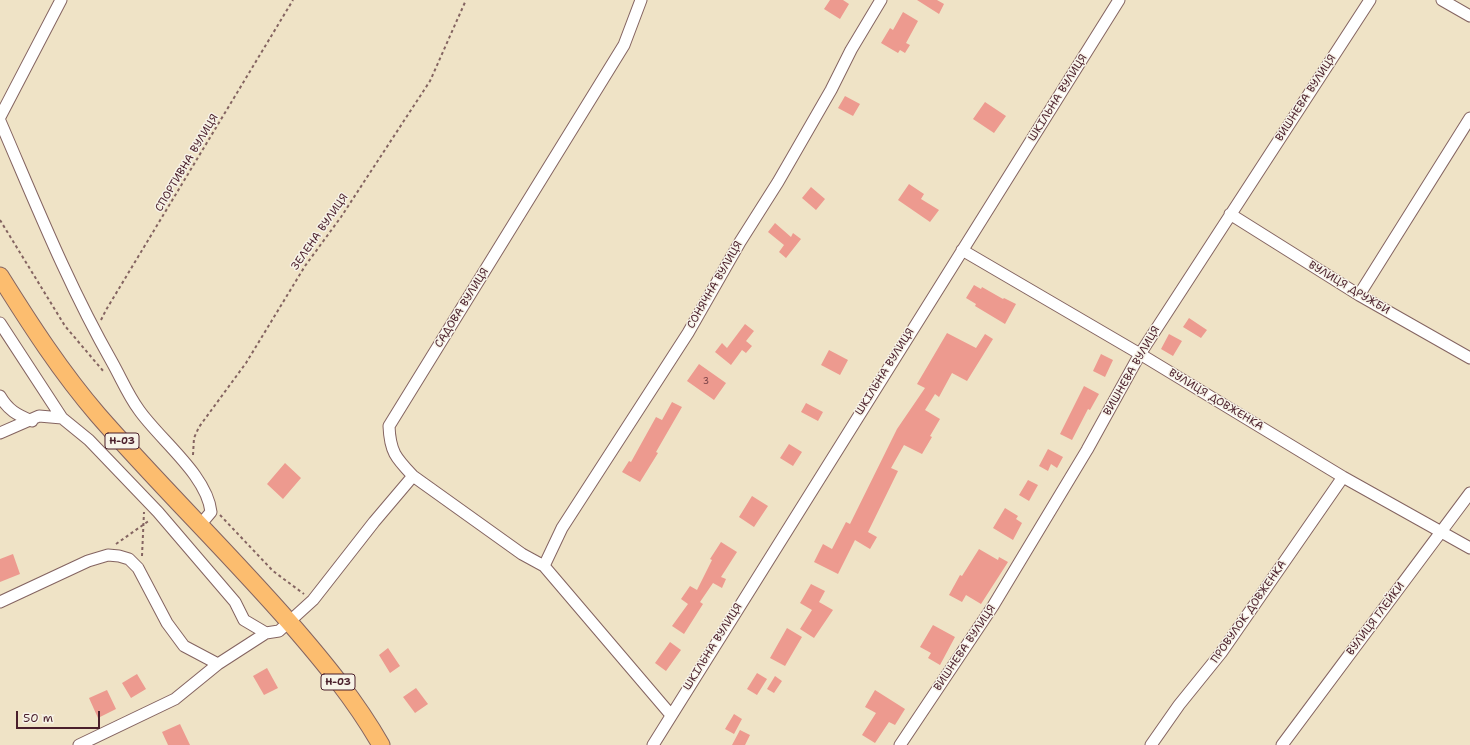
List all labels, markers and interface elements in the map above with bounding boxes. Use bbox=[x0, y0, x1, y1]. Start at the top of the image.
street label: ШКІЛЬНА ВУЛИЦЯ bbox=[1026, 52, 1090, 144]
street label: ВИШНЕВА ВУЛИЦЯ bbox=[1273, 52, 1339, 144]
street label: СПОРТИВНА ВУЛИЦЯ bbox=[153, 112, 221, 214]
street label: ЗЕЛЕНА ВУЛИЦЯ bbox=[289, 191, 351, 273]
street label: СОНЯЧНА ВУЛИЦЯ bbox=[685, 239, 745, 331]
street label: ВУЛИЦЯ ДРУЖБИ bbox=[1306, 259, 1392, 317]
street label: САДОВА ВУЛИЦЯ bbox=[432, 266, 492, 350]
street label: ВИШНЕВА ВУЛИЦЯ bbox=[1101, 324, 1163, 418]
street label: ШКІЛЬНА ВУЛИЦЯ bbox=[853, 326, 917, 418]
street label: ВУЛИЦЯ ДОВЖЕНКА bbox=[1166, 366, 1266, 434]
house number: 3 bbox=[703, 377, 709, 387]
road number: Н-03 bbox=[105, 433, 139, 449]
street label: ПРОВУЛОК ДОВЖЕНКА bbox=[1209, 558, 1289, 666]
street label: ВУЛИЦЯ ГЛЕЙКИ bbox=[1344, 580, 1408, 658]
street label: ШКІЛЬНА ВУЛИЦЯ bbox=[681, 601, 745, 693]
street label: ВИШНЕВА ВУЛИЦЯ bbox=[931, 602, 999, 694]
road number: Н-03 bbox=[321, 674, 355, 690]
scale bar bbox=[18, 703, 102, 729]
text: 50 m bbox=[23, 710, 53, 726]

